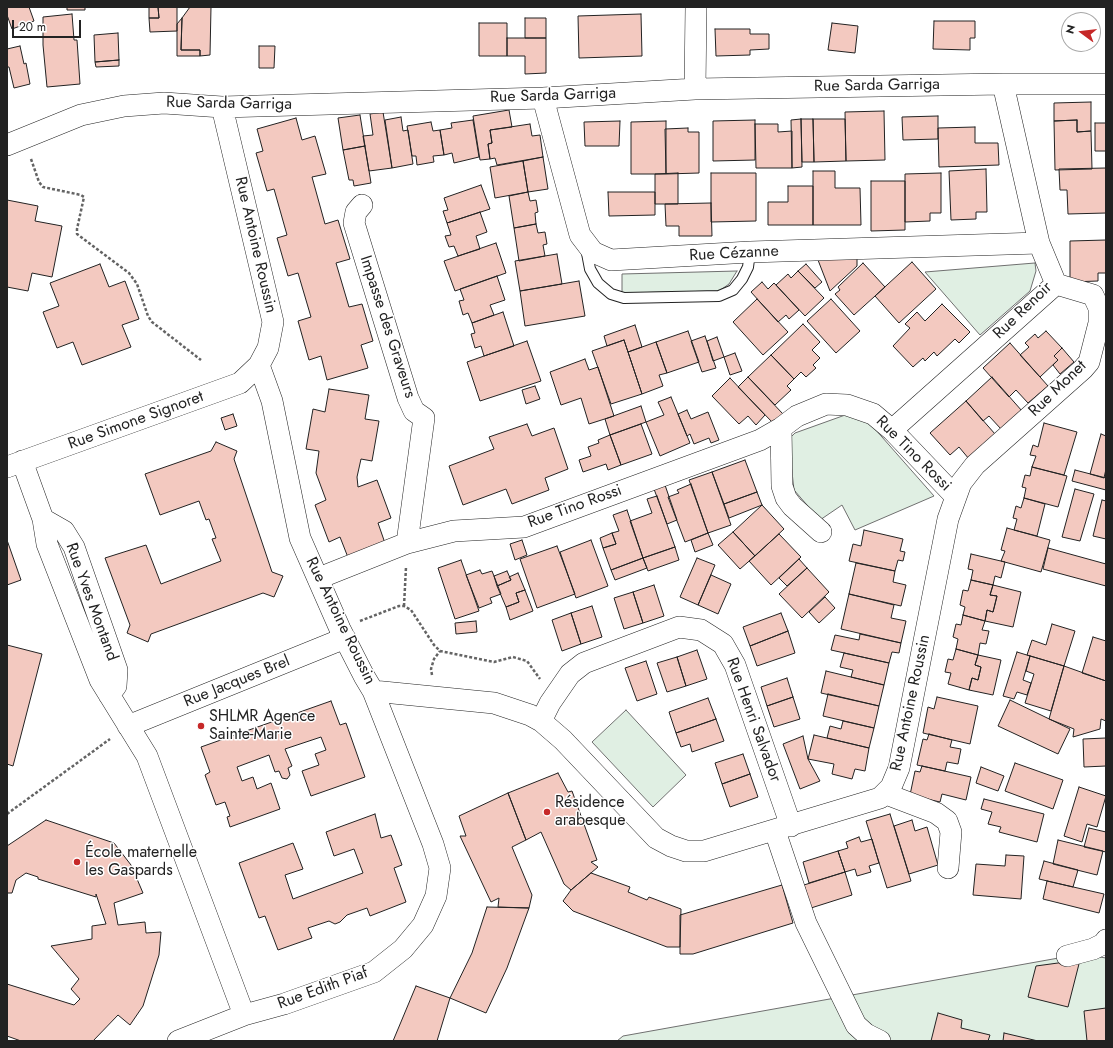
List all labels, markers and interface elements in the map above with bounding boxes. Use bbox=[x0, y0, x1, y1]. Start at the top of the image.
scale bar bbox=[14, 12, 83, 38]
north arrow bbox=[1061, 12, 1101, 52]
text: 20 m bbox=[19, 18, 46, 36]
text: N bbox=[1062, 23, 1079, 35]
street label: Rue Sarda Garriga bbox=[814, 75, 940, 97]
street label: Rue Sarda Garriga bbox=[490, 84, 616, 108]
street label: Rue Sarda Garriga bbox=[166, 93, 292, 115]
street label: Rue Antoine Roussin bbox=[230, 175, 280, 315]
street label: Rue Cézanne bbox=[689, 242, 779, 266]
street label: Impasse des Graveurs bbox=[355, 253, 419, 401]
street label: Rue Renoir bbox=[990, 278, 1056, 344]
street label: Rue Monet bbox=[1025, 357, 1091, 421]
street label: Rue Simone Signoret bbox=[66, 388, 206, 454]
street label: Rue Tino Rossi bbox=[871, 412, 955, 496]
street label: Rue Tino Rossi bbox=[525, 481, 625, 533]
street label: Rue Yves Montand bbox=[61, 540, 121, 664]
street label: Rue Antoine Roussin bbox=[301, 554, 379, 688]
street label: Rue Antoine Roussin bbox=[887, 633, 935, 773]
street label: Rue Jacques Brel bbox=[181, 652, 293, 712]
street label: Rue Henri Salvador bbox=[722, 655, 784, 785]
place label: SHLMR Agence Sainte-Marie bbox=[209, 707, 315, 745]
marker: SHLMR Agence Sainte-Marie bbox=[196, 721, 206, 731]
place label: Résidence arabesque bbox=[555, 793, 625, 831]
marker: Résidence arabesque bbox=[542, 807, 552, 817]
place label: École maternelle les Gaspards bbox=[85, 843, 197, 881]
marker: École maternelle les Gaspards bbox=[72, 857, 82, 867]
street label: Rue Edith Piaf bbox=[275, 964, 371, 1014]

